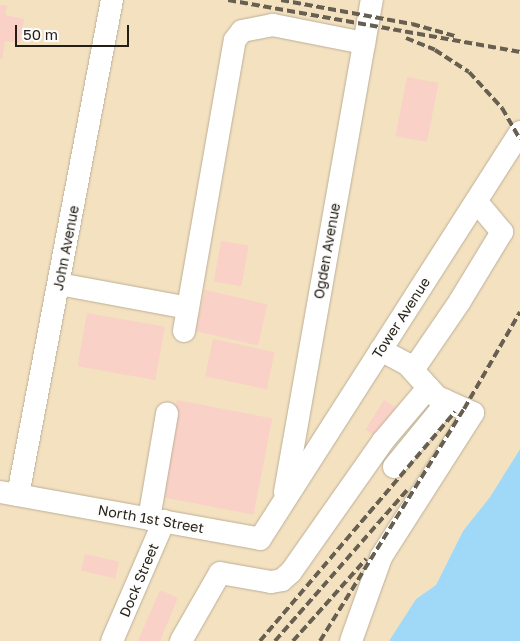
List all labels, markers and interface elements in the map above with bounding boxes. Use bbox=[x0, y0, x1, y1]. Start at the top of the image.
scale bar bbox=[18, 15, 131, 47]
text: 50 m bbox=[23, 25, 58, 43]
street label: Ogden Avenue bbox=[310, 202, 344, 300]
street label: John Avenue bbox=[50, 204, 82, 292]
street label: Tower Avenue bbox=[369, 274, 433, 362]
street label: North 1st Street bbox=[97, 501, 205, 537]
street label: Dock Street bbox=[116, 541, 162, 619]

